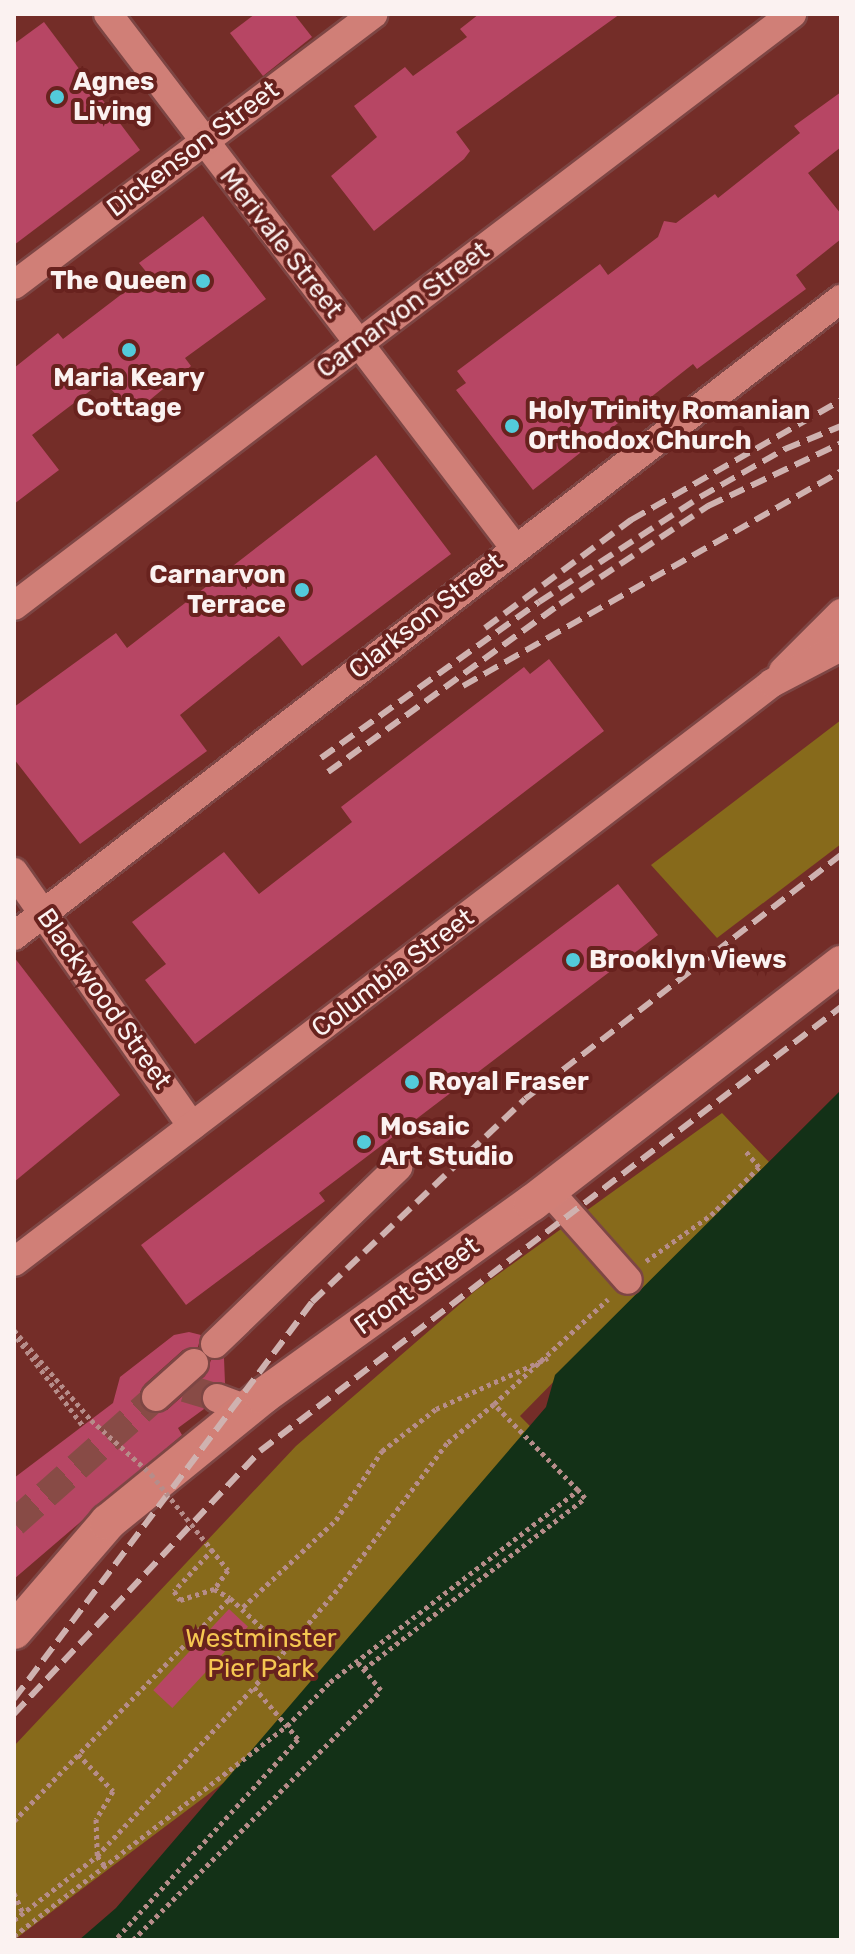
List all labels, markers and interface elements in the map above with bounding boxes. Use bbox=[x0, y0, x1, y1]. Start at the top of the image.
place label: Agnes Living bbox=[73, 66, 154, 128]
street label: Dickenson Street bbox=[101, 74, 285, 224]
marker: Agnes Living bbox=[48, 88, 66, 106]
street label: Merivale Street bbox=[213, 162, 349, 324]
street label: Carnarvon Street bbox=[311, 235, 495, 385]
place label: The Queen bbox=[50, 265, 187, 297]
marker: The Queen bbox=[194, 272, 212, 290]
marker: Maria Keary Cottage bbox=[120, 341, 138, 359]
place label: Maria Keary Cottage bbox=[53, 362, 205, 424]
place label: Holy Trinity Romanian Orthodox Church bbox=[528, 395, 812, 456]
marker: Holy Trinity Romanian Orthodox Church bbox=[503, 417, 521, 435]
street label: Clarkson Street bbox=[343, 546, 509, 686]
place label: Carnarvon Terrace bbox=[149, 559, 286, 620]
marker: Carnarvon Terrace bbox=[293, 581, 311, 599]
street label: Columbia Street bbox=[306, 902, 480, 1044]
street label: Blackwood Street bbox=[30, 903, 178, 1095]
place label: Brooklyn Views bbox=[589, 944, 787, 976]
marker: Brooklyn Views bbox=[564, 951, 582, 969]
place label: Royal Fraser bbox=[428, 1066, 589, 1098]
marker: Royal Fraser bbox=[403, 1073, 421, 1091]
place label: Mosaic Art Studio bbox=[380, 1111, 514, 1172]
marker: Mosaic Art Studio bbox=[355, 1133, 373, 1151]
street label: Front Street bbox=[349, 1230, 485, 1342]
park label: Westminster Pier Park bbox=[185, 1623, 337, 1684]

